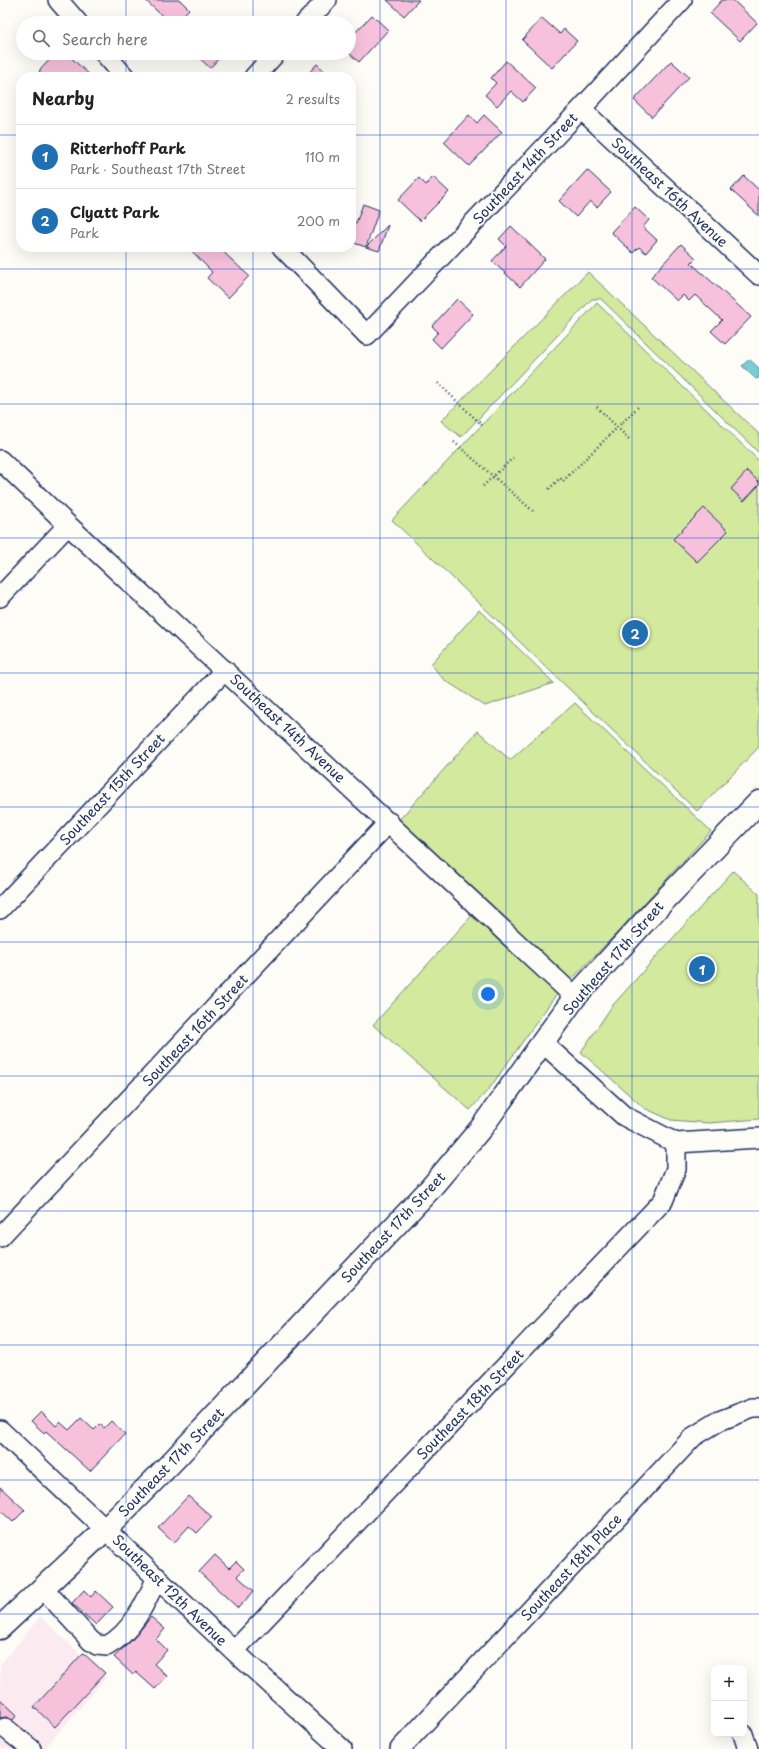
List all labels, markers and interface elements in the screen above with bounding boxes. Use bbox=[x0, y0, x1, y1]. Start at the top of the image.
search box bbox=[16, 16, 356, 60]
icon: search bbox=[30, 27, 52, 49]
text: Search here bbox=[62, 27, 148, 50]
text: Nearby bbox=[32, 85, 94, 111]
text: 2 results bbox=[286, 89, 340, 108]
street label: Southeast 14th Street bbox=[468, 107, 582, 228]
street label: Southeast 16th Avenue bbox=[607, 132, 733, 252]
text: Ritterhoff Park bbox=[70, 136, 186, 159]
text: 1 bbox=[42, 147, 48, 166]
text: 110 m bbox=[305, 147, 340, 166]
text: Park · Southeast 17th Street bbox=[70, 159, 245, 178]
text: Clyatt Park bbox=[70, 200, 160, 223]
text: 2 bbox=[40, 211, 50, 230]
text: 200 m bbox=[297, 211, 340, 230]
text: Park bbox=[70, 223, 99, 242]
pin: 2 bbox=[622, 618, 648, 648]
street label: Southeast 14th Avenue bbox=[225, 669, 351, 788]
street label: Southeast 15th Street bbox=[54, 728, 170, 850]
street label: Southeast 17th Street bbox=[558, 896, 669, 1019]
pin: 1 bbox=[689, 954, 715, 984]
street label: Southeast 16th Street bbox=[137, 969, 253, 1091]
your location bbox=[478, 984, 498, 1004]
street label: Southeast 17th Street bbox=[336, 1167, 450, 1287]
street label: Southeast 18th Street bbox=[412, 1344, 529, 1464]
street label: Southeast 17th Street bbox=[113, 1402, 229, 1521]
street label: Southeast 18th Place bbox=[516, 1509, 626, 1625]
street label: Southeast 12th Avenue bbox=[108, 1530, 232, 1651]
map controls bbox=[711, 1665, 747, 1737]
button: + bbox=[711, 1665, 747, 1701]
button: − bbox=[711, 1701, 747, 1737]

